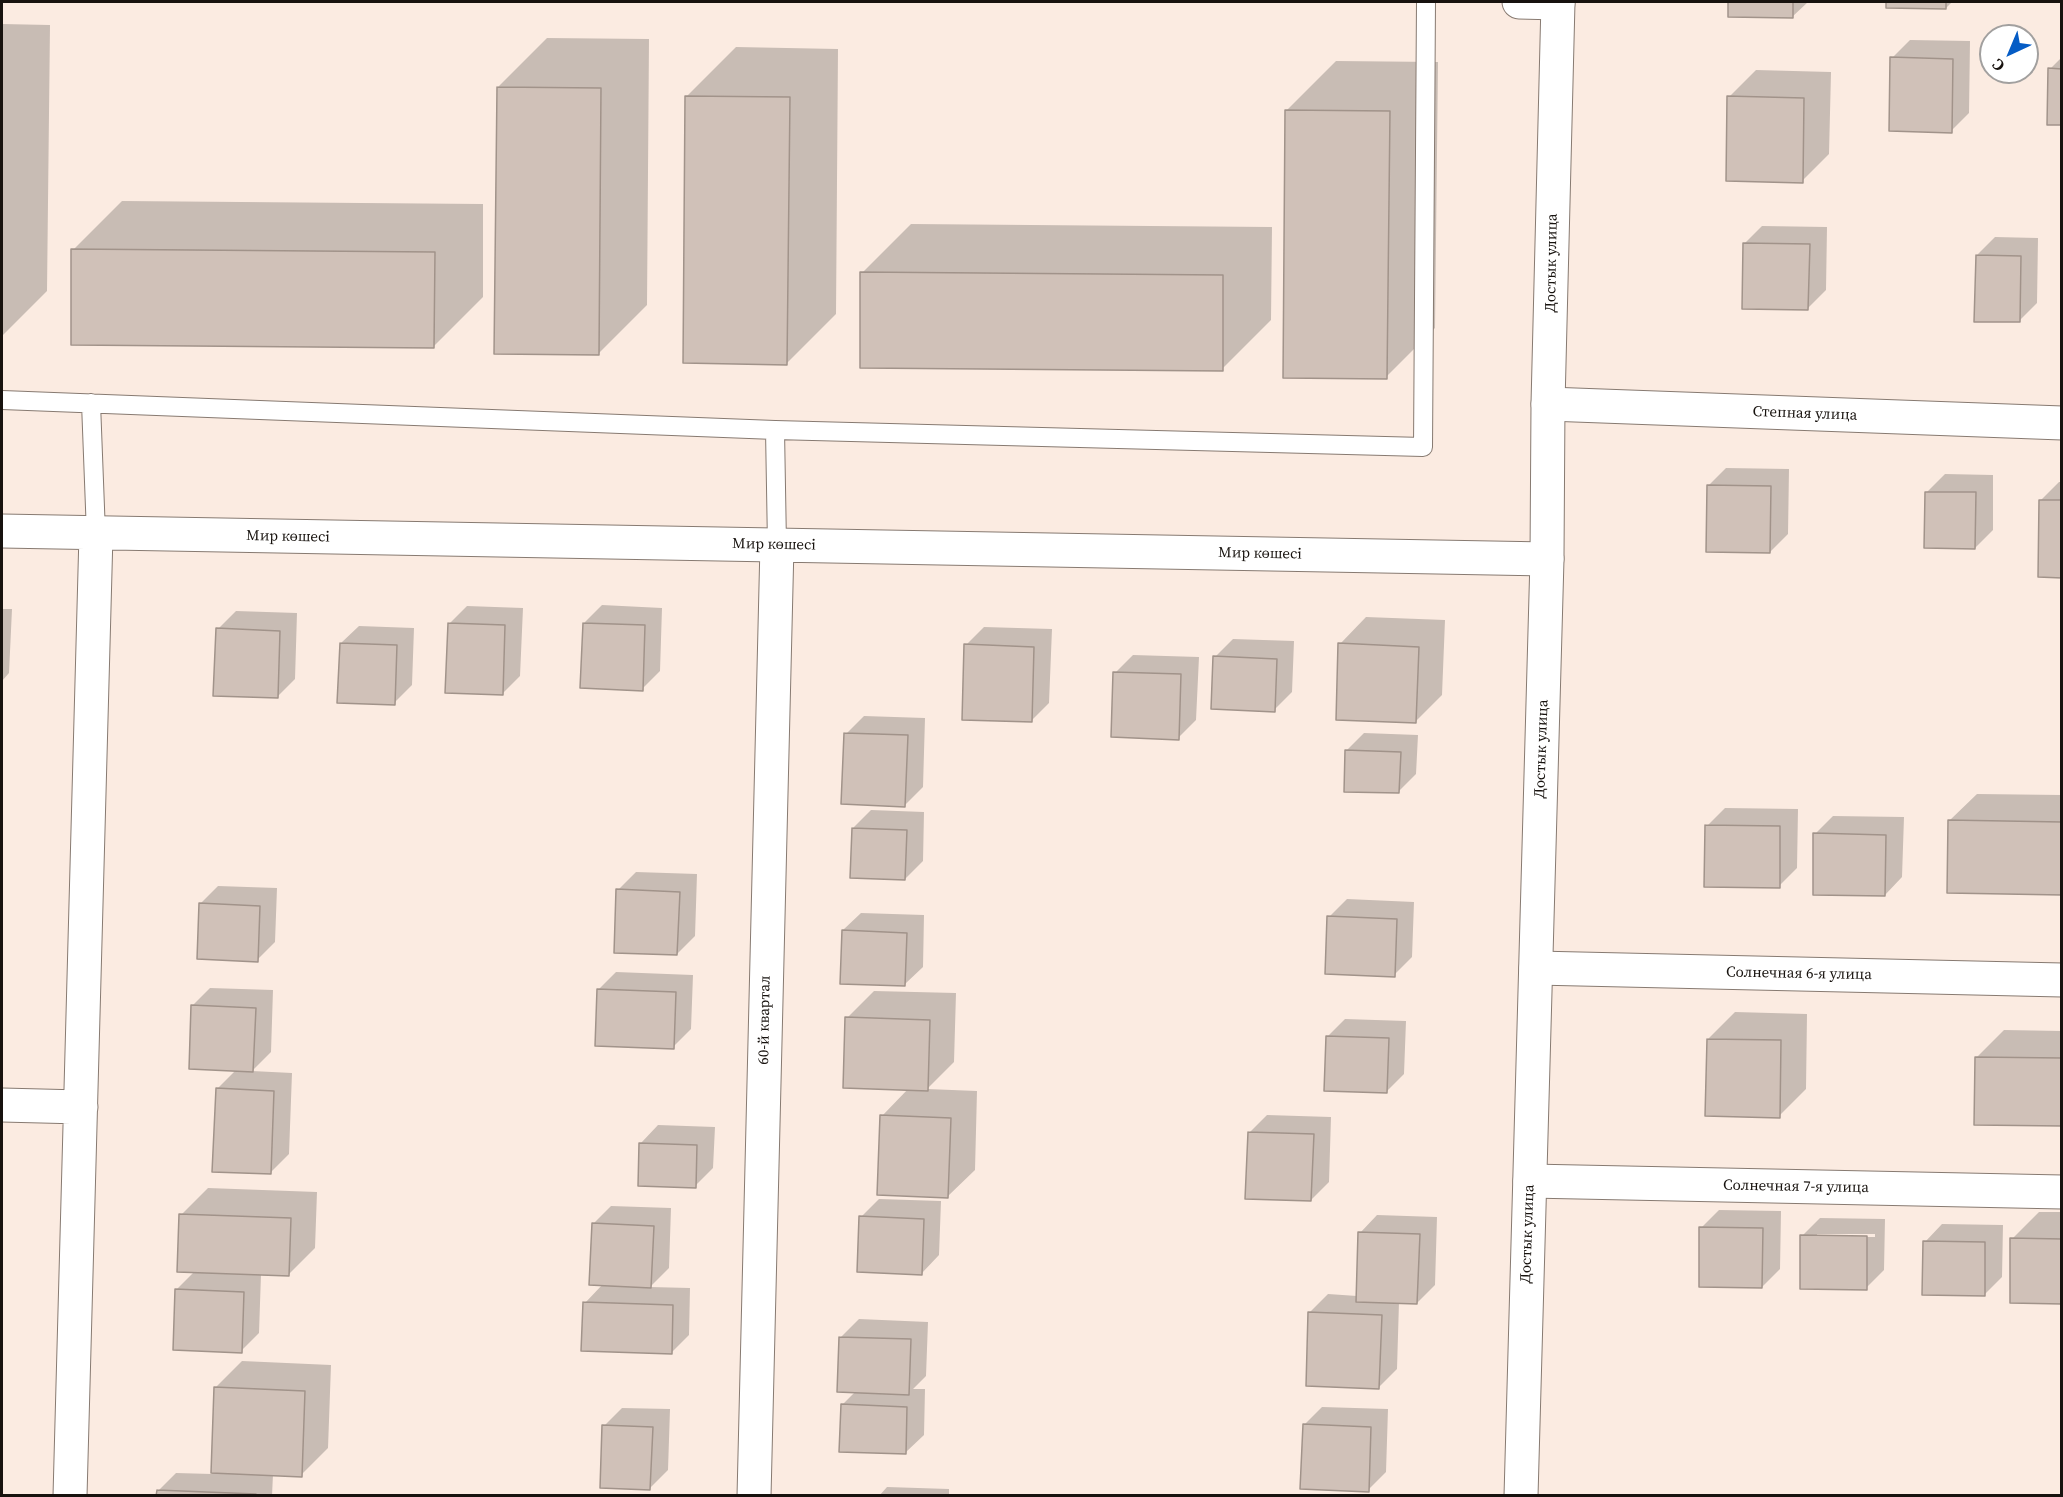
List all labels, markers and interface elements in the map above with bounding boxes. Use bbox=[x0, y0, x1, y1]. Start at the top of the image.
north arrow bbox=[1979, 24, 2039, 84]
text: С bbox=[1987, 54, 2009, 77]
street label: Достык улица bbox=[1542, 213, 1562, 313]
street label: Степная улица bbox=[1752, 403, 1858, 425]
street label: Мир көшесі bbox=[246, 527, 330, 547]
street label: Мир көшесі bbox=[732, 535, 816, 555]
street label: Мир көшесі bbox=[1218, 544, 1302, 564]
street label: Достык улица bbox=[1531, 699, 1553, 799]
street label: Солнечная 6-я улица bbox=[1726, 964, 1872, 984]
street label: 60-й квартал bbox=[755, 975, 775, 1065]
street label: Солнечная 7-я улица bbox=[1723, 1177, 1869, 1197]
street label: Достык улица bbox=[1517, 1184, 1539, 1284]

